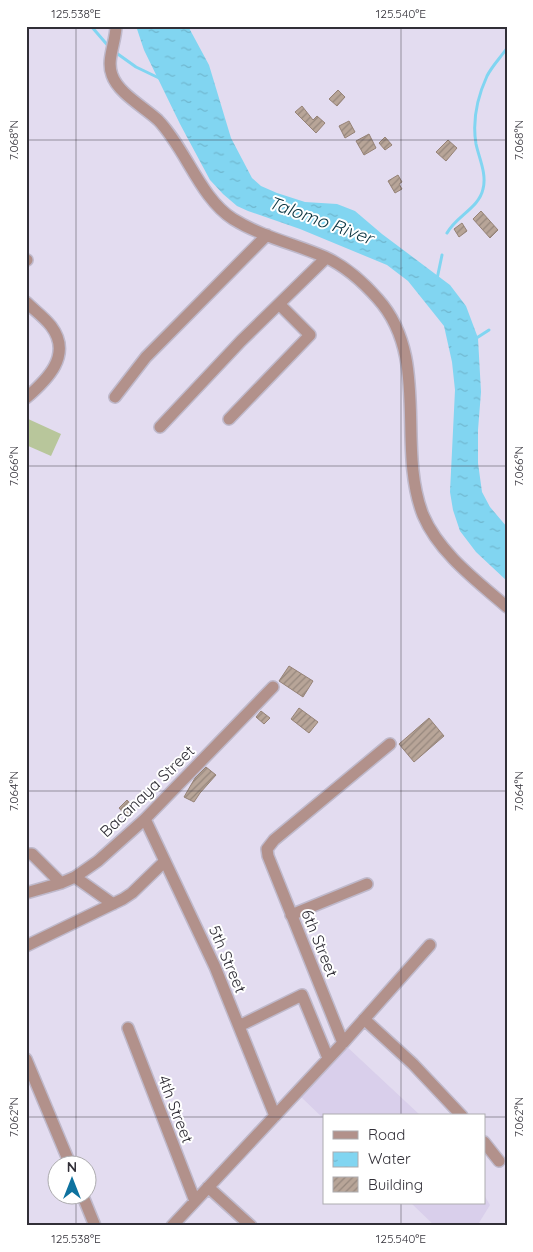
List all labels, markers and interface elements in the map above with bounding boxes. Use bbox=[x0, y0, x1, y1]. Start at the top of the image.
text: 125.538°E bbox=[51, 6, 101, 21]
text: 125.540°E bbox=[376, 6, 426, 21]
text: 7.068°N bbox=[6, 120, 21, 160]
text: 7.068°N bbox=[511, 120, 526, 160]
water label: Talomo River bbox=[266, 190, 378, 250]
text: 7.066°N bbox=[6, 446, 21, 486]
text: 7.066°N bbox=[511, 446, 526, 486]
street label: Bacanaya Street bbox=[95, 741, 199, 841]
text: 7.064°N bbox=[6, 771, 21, 811]
text: 7.064°N bbox=[511, 771, 526, 811]
street label: 6th Street bbox=[297, 906, 343, 980]
street label: 5th Street bbox=[205, 922, 251, 996]
street label: 4th Street bbox=[154, 1072, 198, 1146]
text: 7.062°N bbox=[6, 1097, 21, 1137]
text: 7.062°N bbox=[511, 1097, 526, 1137]
legend bbox=[323, 1114, 486, 1204]
text: Road bbox=[368, 1125, 405, 1144]
text: Water bbox=[368, 1149, 411, 1168]
north arrow bbox=[48, 1154, 98, 1204]
text: N bbox=[67, 1158, 77, 1176]
text: Building bbox=[368, 1175, 423, 1194]
text: 125.538°E bbox=[51, 1231, 101, 1246]
text: 125.540°E bbox=[376, 1231, 426, 1246]

